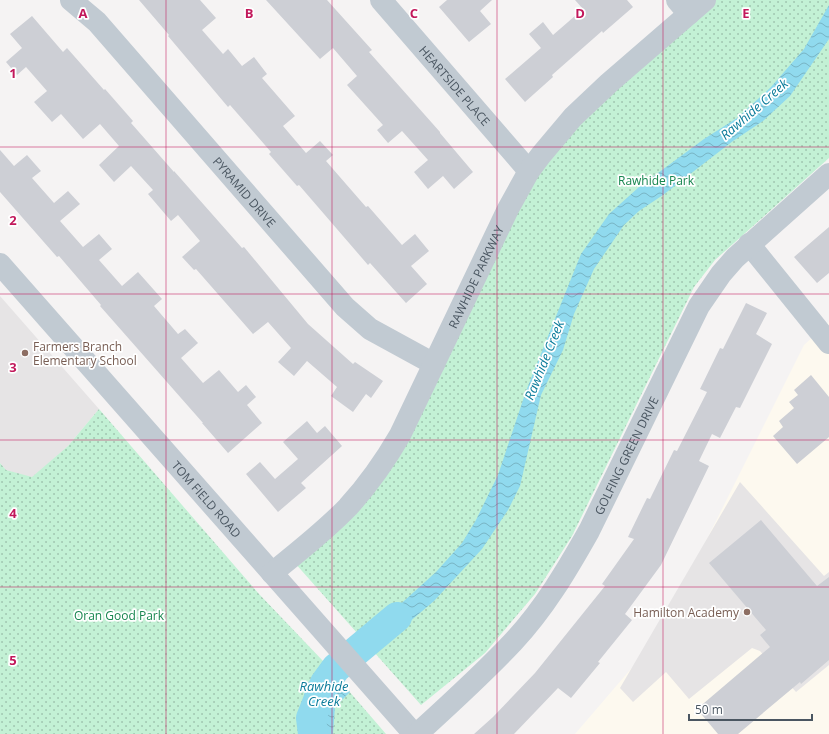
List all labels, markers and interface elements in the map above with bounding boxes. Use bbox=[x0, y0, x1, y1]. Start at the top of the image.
text: A bbox=[79, 4, 88, 22]
text: B bbox=[245, 4, 254, 22]
text: C bbox=[410, 4, 418, 22]
text: D bbox=[575, 4, 585, 22]
text: E bbox=[742, 4, 750, 22]
street label: HEARTSIDE PLACE bbox=[416, 42, 494, 129]
text: 1 bbox=[9, 64, 17, 82]
water label: Rawhide Creek bbox=[716, 74, 792, 143]
street label: PYRAMID DRIVE bbox=[209, 153, 280, 231]
park label: Rawhide Park bbox=[618, 172, 695, 189]
text: 2 bbox=[9, 211, 17, 229]
street label: RAWHIDE PARKWAY bbox=[444, 222, 507, 331]
water label: Rawhide Creek bbox=[520, 317, 568, 402]
place label: Farmers Branch Elementary School bbox=[33, 338, 137, 369]
marker: Farmers Branch Elementary School bbox=[20, 348, 30, 358]
text: 3 bbox=[9, 358, 17, 376]
street label: GOLFING GREEN DRIVE bbox=[590, 393, 662, 517]
street label: TOM FIELD ROAD bbox=[168, 457, 245, 541]
text: 4 bbox=[9, 504, 17, 522]
place label: Hamilton Academy bbox=[633, 604, 740, 621]
park label: Oran Good Park bbox=[74, 607, 165, 624]
marker: Hamilton Academy bbox=[742, 607, 752, 617]
text: 5 bbox=[9, 651, 17, 669]
water label: Rawhide Creek bbox=[300, 677, 349, 710]
scale bar bbox=[689, 696, 812, 722]
text: 50 m bbox=[695, 701, 723, 718]

